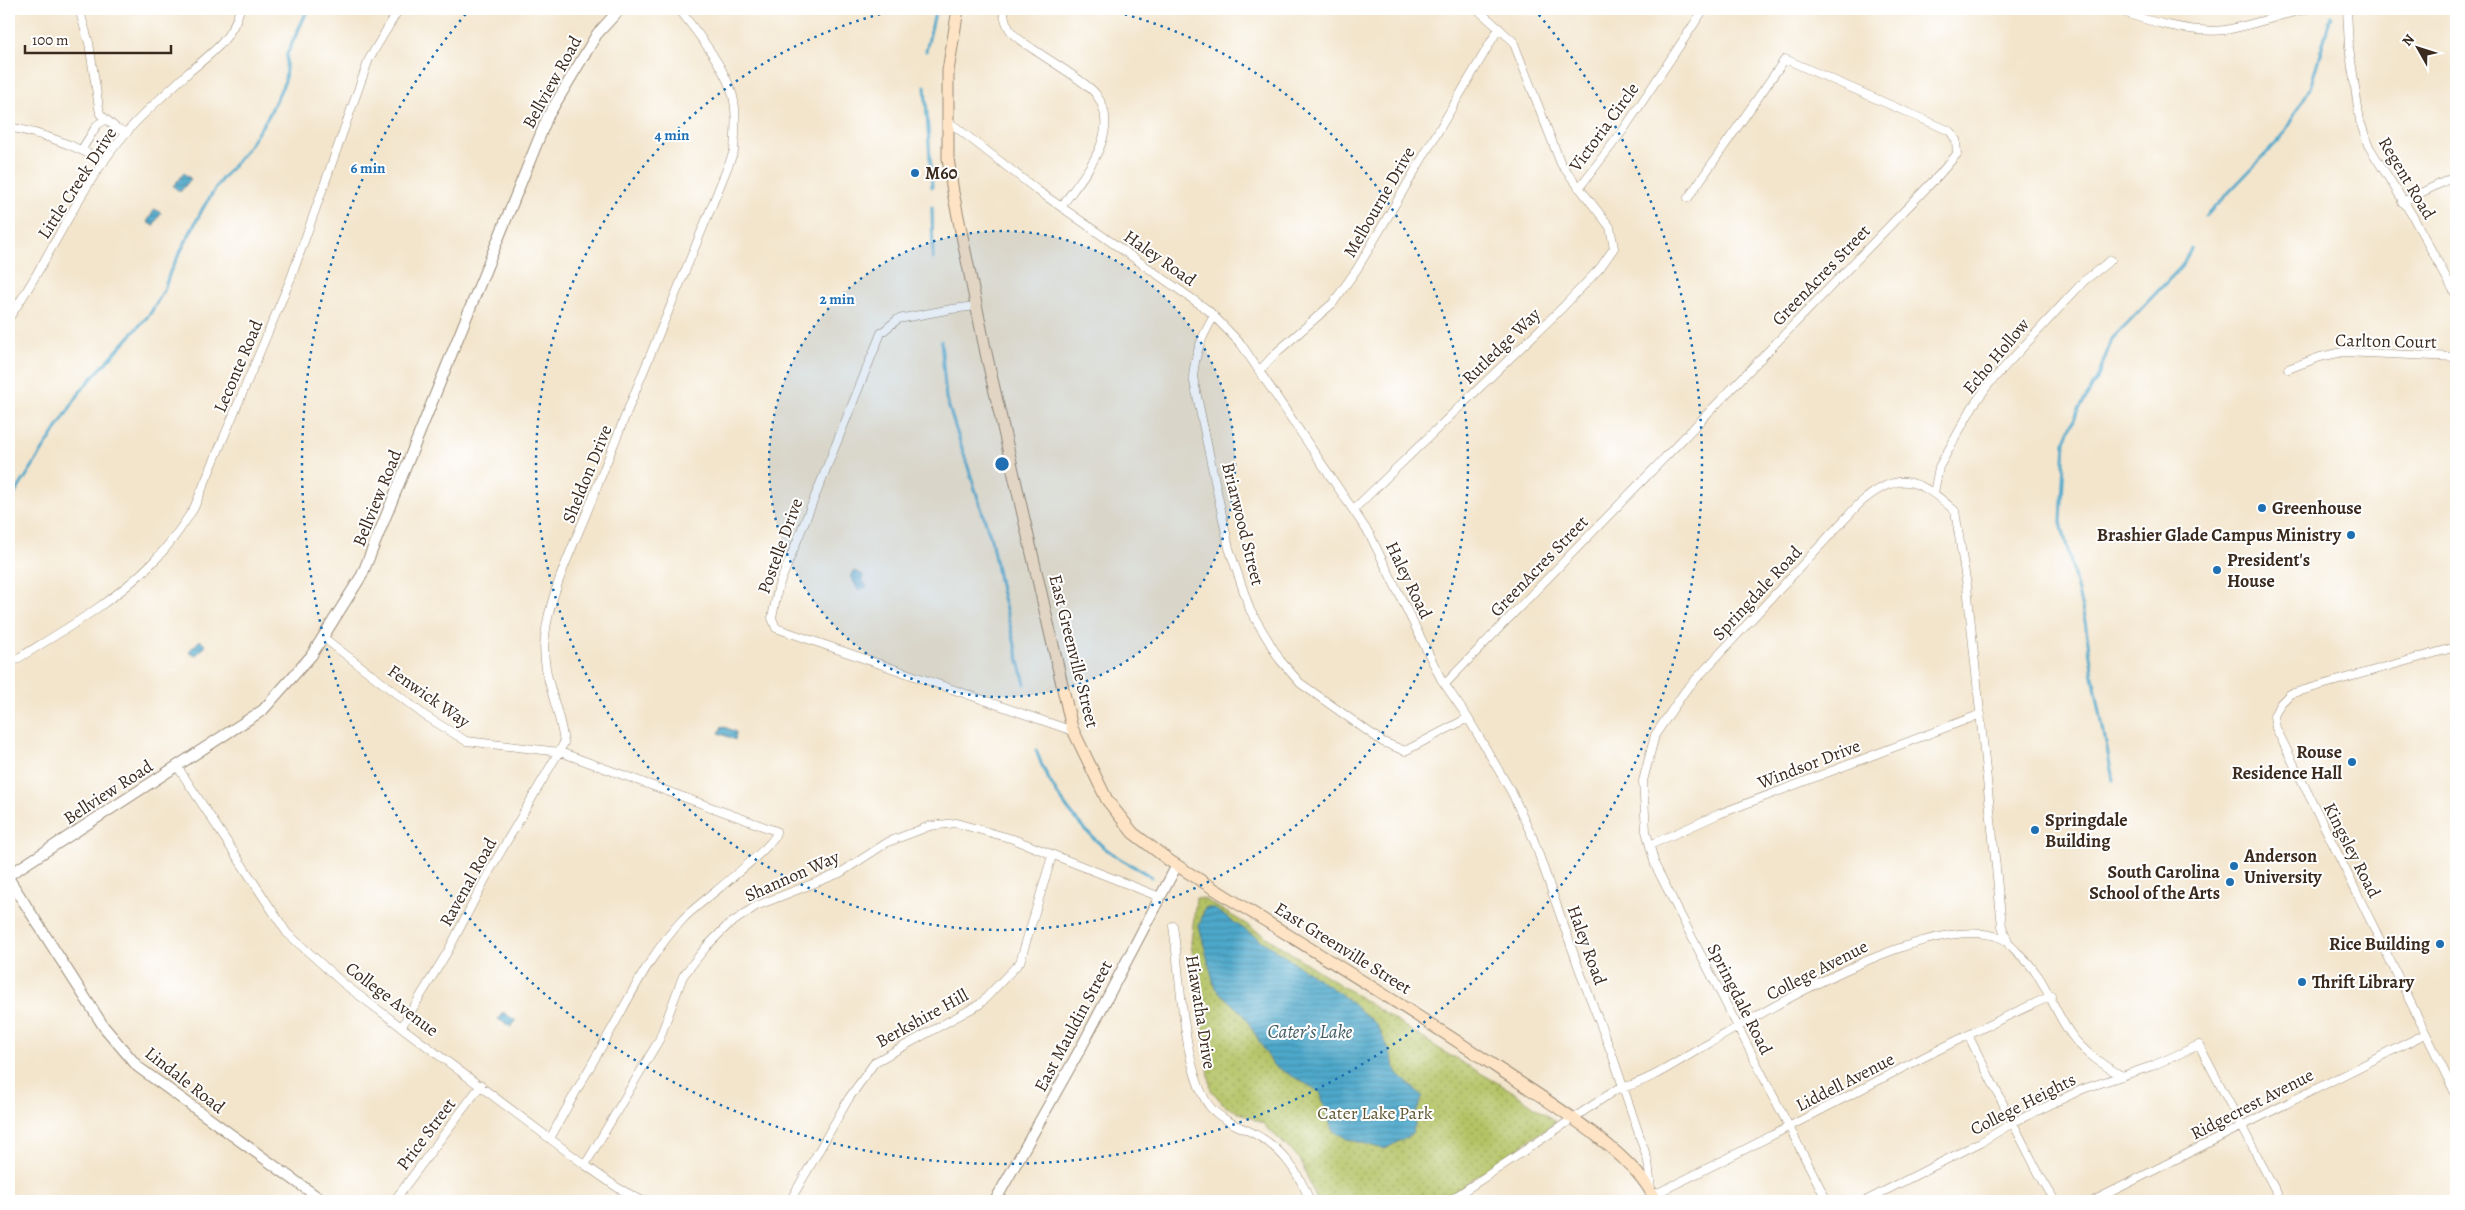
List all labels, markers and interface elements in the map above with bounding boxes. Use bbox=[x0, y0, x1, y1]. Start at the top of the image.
scale bar bbox=[25, 22, 171, 54]
north arrow bbox=[2392, 22, 2442, 72]
text: 100 m bbox=[32, 30, 69, 50]
text: N bbox=[2398, 30, 2419, 50]
street label: Bellview Road bbox=[517, 31, 587, 133]
street label: Victoria Circle bbox=[1563, 78, 1644, 177]
street label: Little Creek Drive bbox=[32, 122, 122, 244]
text: 4 min bbox=[654, 125, 690, 145]
street label: Regent Road bbox=[2373, 132, 2441, 224]
street label: Melbourne Drive bbox=[1338, 142, 1420, 262]
text: 6 min bbox=[351, 158, 386, 178]
place label: M60 bbox=[925, 161, 958, 185]
marker: M60 bbox=[909, 167, 921, 179]
street label: GreenAcres Street bbox=[1766, 219, 1876, 331]
street label: Haley Road bbox=[1119, 224, 1201, 292]
text: 2 min bbox=[819, 289, 855, 309]
street label: Rutledge Way bbox=[1457, 302, 1546, 389]
street label: Echo Hollow bbox=[1957, 313, 2035, 399]
street label: Leconte Road bbox=[208, 316, 268, 416]
street label: Carlton Court bbox=[2335, 328, 2437, 354]
street label: Sheldon Drive bbox=[556, 421, 618, 527]
street label: Bellview Road bbox=[347, 446, 407, 550]
centre of rings bbox=[993, 455, 1011, 473]
street label: Briarwood Street bbox=[1216, 460, 1270, 588]
street label: Postelle Drive bbox=[752, 495, 808, 597]
place label: Greenhouse bbox=[2272, 496, 2362, 520]
marker: Greenhouse bbox=[2256, 502, 2268, 514]
street label: GreenAcres Street bbox=[1484, 510, 1594, 622]
place label: Brashier Glade Campus Ministry bbox=[2097, 523, 2342, 547]
marker: Brashier Glade Campus Ministry bbox=[2345, 529, 2357, 541]
street label: Haley Road bbox=[1380, 537, 1438, 623]
street label: Springdale Road bbox=[1707, 540, 1807, 646]
place label: President's House bbox=[2227, 548, 2310, 593]
marker: President's House bbox=[2211, 564, 2223, 576]
street label: East Greenville Street bbox=[1043, 572, 1105, 730]
street label: Fenwick Way bbox=[383, 659, 476, 734]
street label: Windsor Drive bbox=[1753, 733, 1864, 795]
place label: Rouse Residence Hall bbox=[2232, 740, 2342, 785]
street label: Bellview Road bbox=[59, 754, 158, 830]
marker: Rouse Residence Hall bbox=[2346, 756, 2358, 768]
street label: Kingsley Road bbox=[2318, 798, 2386, 902]
place label: Springdale Building bbox=[2045, 808, 2128, 853]
marker: Springdale Building bbox=[2029, 824, 2041, 836]
street label: Ravenal Road bbox=[434, 833, 502, 931]
street label: Shannon Way bbox=[741, 844, 844, 907]
place label: Anderson University bbox=[2243, 844, 2322, 889]
place label: South Carolina School of the Arts bbox=[2089, 860, 2220, 905]
marker: Anderson University bbox=[2228, 860, 2240, 872]
marker: South Carolina School of the Arts bbox=[2224, 876, 2236, 888]
street label: East Greenville Street bbox=[1270, 896, 1416, 1000]
street label: Haley Road bbox=[1562, 902, 1613, 988]
place label: Rice Building bbox=[2329, 932, 2431, 956]
street label: College Avenue bbox=[1762, 934, 1872, 1006]
marker: Rice Building bbox=[2434, 938, 2446, 950]
street label: Springdale Road bbox=[1702, 939, 1778, 1059]
street label: Hiawatha Drive bbox=[1180, 953, 1222, 1071]
street label: College Avenue bbox=[341, 956, 443, 1042]
street label: East Mauldin Street bbox=[1028, 956, 1118, 1096]
place label: Thrift Library bbox=[2312, 970, 2415, 994]
marker: Thrift Library bbox=[2296, 976, 2308, 988]
street label: Berkshire Hill bbox=[872, 982, 973, 1053]
water label: Cater’s Lake bbox=[1268, 1019, 1353, 1045]
street label: Lindale Road bbox=[140, 1041, 230, 1119]
street label: Liddell Avenue bbox=[1792, 1047, 1898, 1117]
street label: Ridgecrest Avenue bbox=[2186, 1063, 2318, 1145]
street label: College Heights bbox=[1966, 1067, 2080, 1141]
street label: Price Street bbox=[391, 1093, 461, 1175]
park label: Cater Lake Park bbox=[1317, 1101, 1433, 1125]

